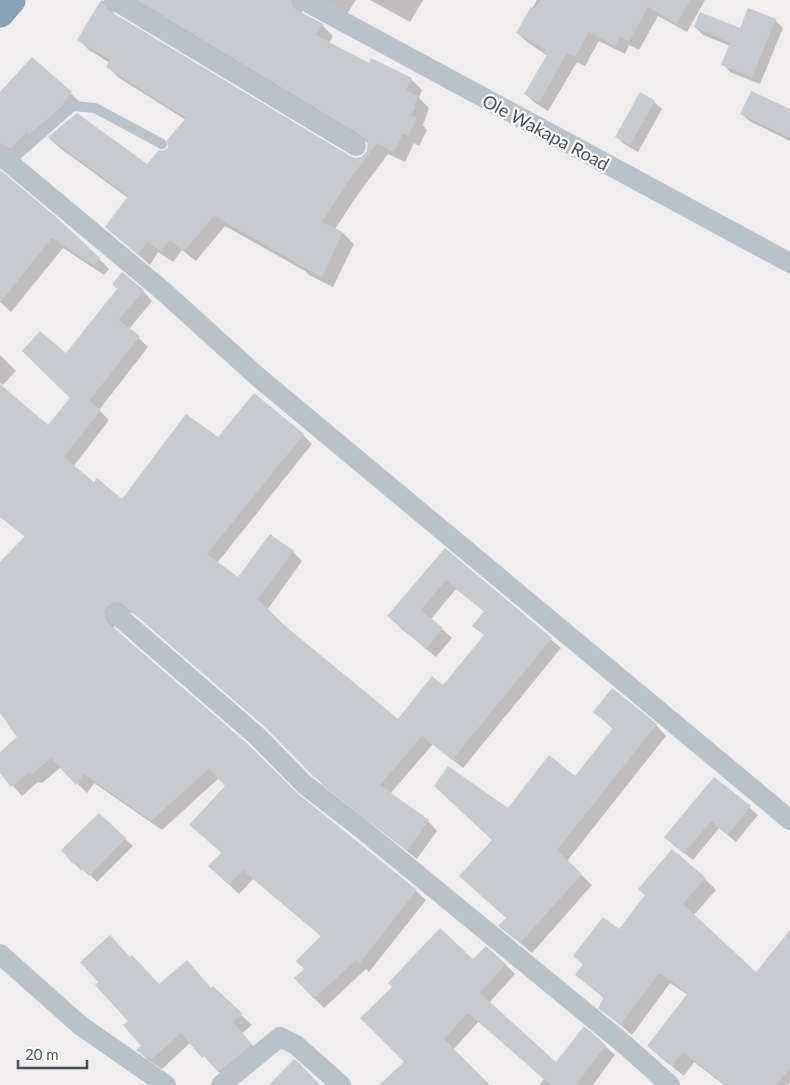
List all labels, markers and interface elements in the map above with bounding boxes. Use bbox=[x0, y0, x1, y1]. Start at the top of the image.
street label: Ole Wakapa Road bbox=[479, 89, 613, 175]
scale bar bbox=[18, 1038, 86, 1070]
text: 20 m bbox=[25, 1045, 59, 1063]

